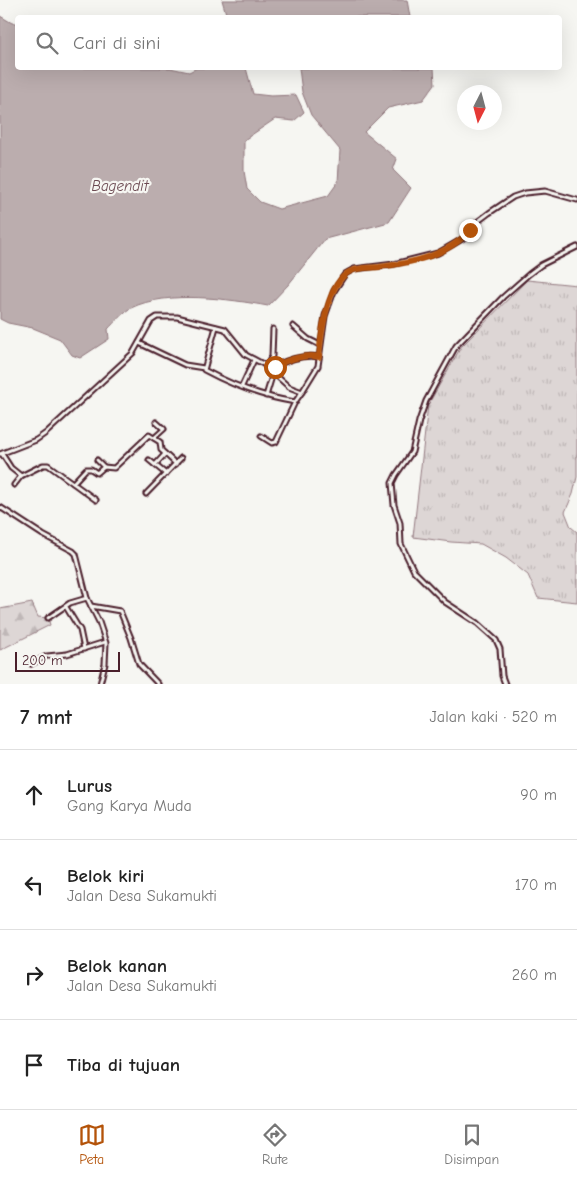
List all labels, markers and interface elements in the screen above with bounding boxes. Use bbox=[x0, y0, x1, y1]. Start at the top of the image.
search box bbox=[15, 15, 562, 70]
icon: search bbox=[33, 29, 61, 57]
text: Cari di sini bbox=[73, 32, 160, 54]
north arrow bbox=[457, 85, 502, 130]
water label: Bagendit bbox=[92, 177, 150, 195]
route end bbox=[459, 219, 482, 242]
route start bbox=[264, 356, 287, 379]
scale bar bbox=[15, 649, 120, 672]
text: 200 m bbox=[22, 652, 63, 669]
text: 7 mnt bbox=[20, 705, 72, 729]
text: Jalan kaki · 520 m bbox=[430, 708, 557, 726]
text: Lurus bbox=[67, 775, 112, 797]
icon: ahead bbox=[20, 781, 48, 809]
text: 90 m bbox=[520, 786, 557, 804]
text: Gang Karya Muda bbox=[67, 797, 192, 815]
text: Belok kiri bbox=[67, 865, 144, 887]
icon: left bbox=[20, 871, 48, 899]
text: 170 m bbox=[515, 876, 557, 894]
text: Jalan Desa Sukamukti bbox=[67, 887, 217, 905]
text: Belok kanan bbox=[67, 955, 167, 977]
icon: right bbox=[20, 961, 48, 989]
text: 260 m bbox=[512, 966, 557, 984]
text: Jalan Desa Sukamukti bbox=[67, 977, 217, 995]
icon: arrive bbox=[20, 1051, 48, 1079]
text: Tiba di tujuan bbox=[67, 1054, 180, 1076]
tab: Peta bbox=[78, 1121, 106, 1168]
tab: Rute bbox=[261, 1121, 289, 1168]
tab: Disimpan bbox=[444, 1121, 499, 1168]

